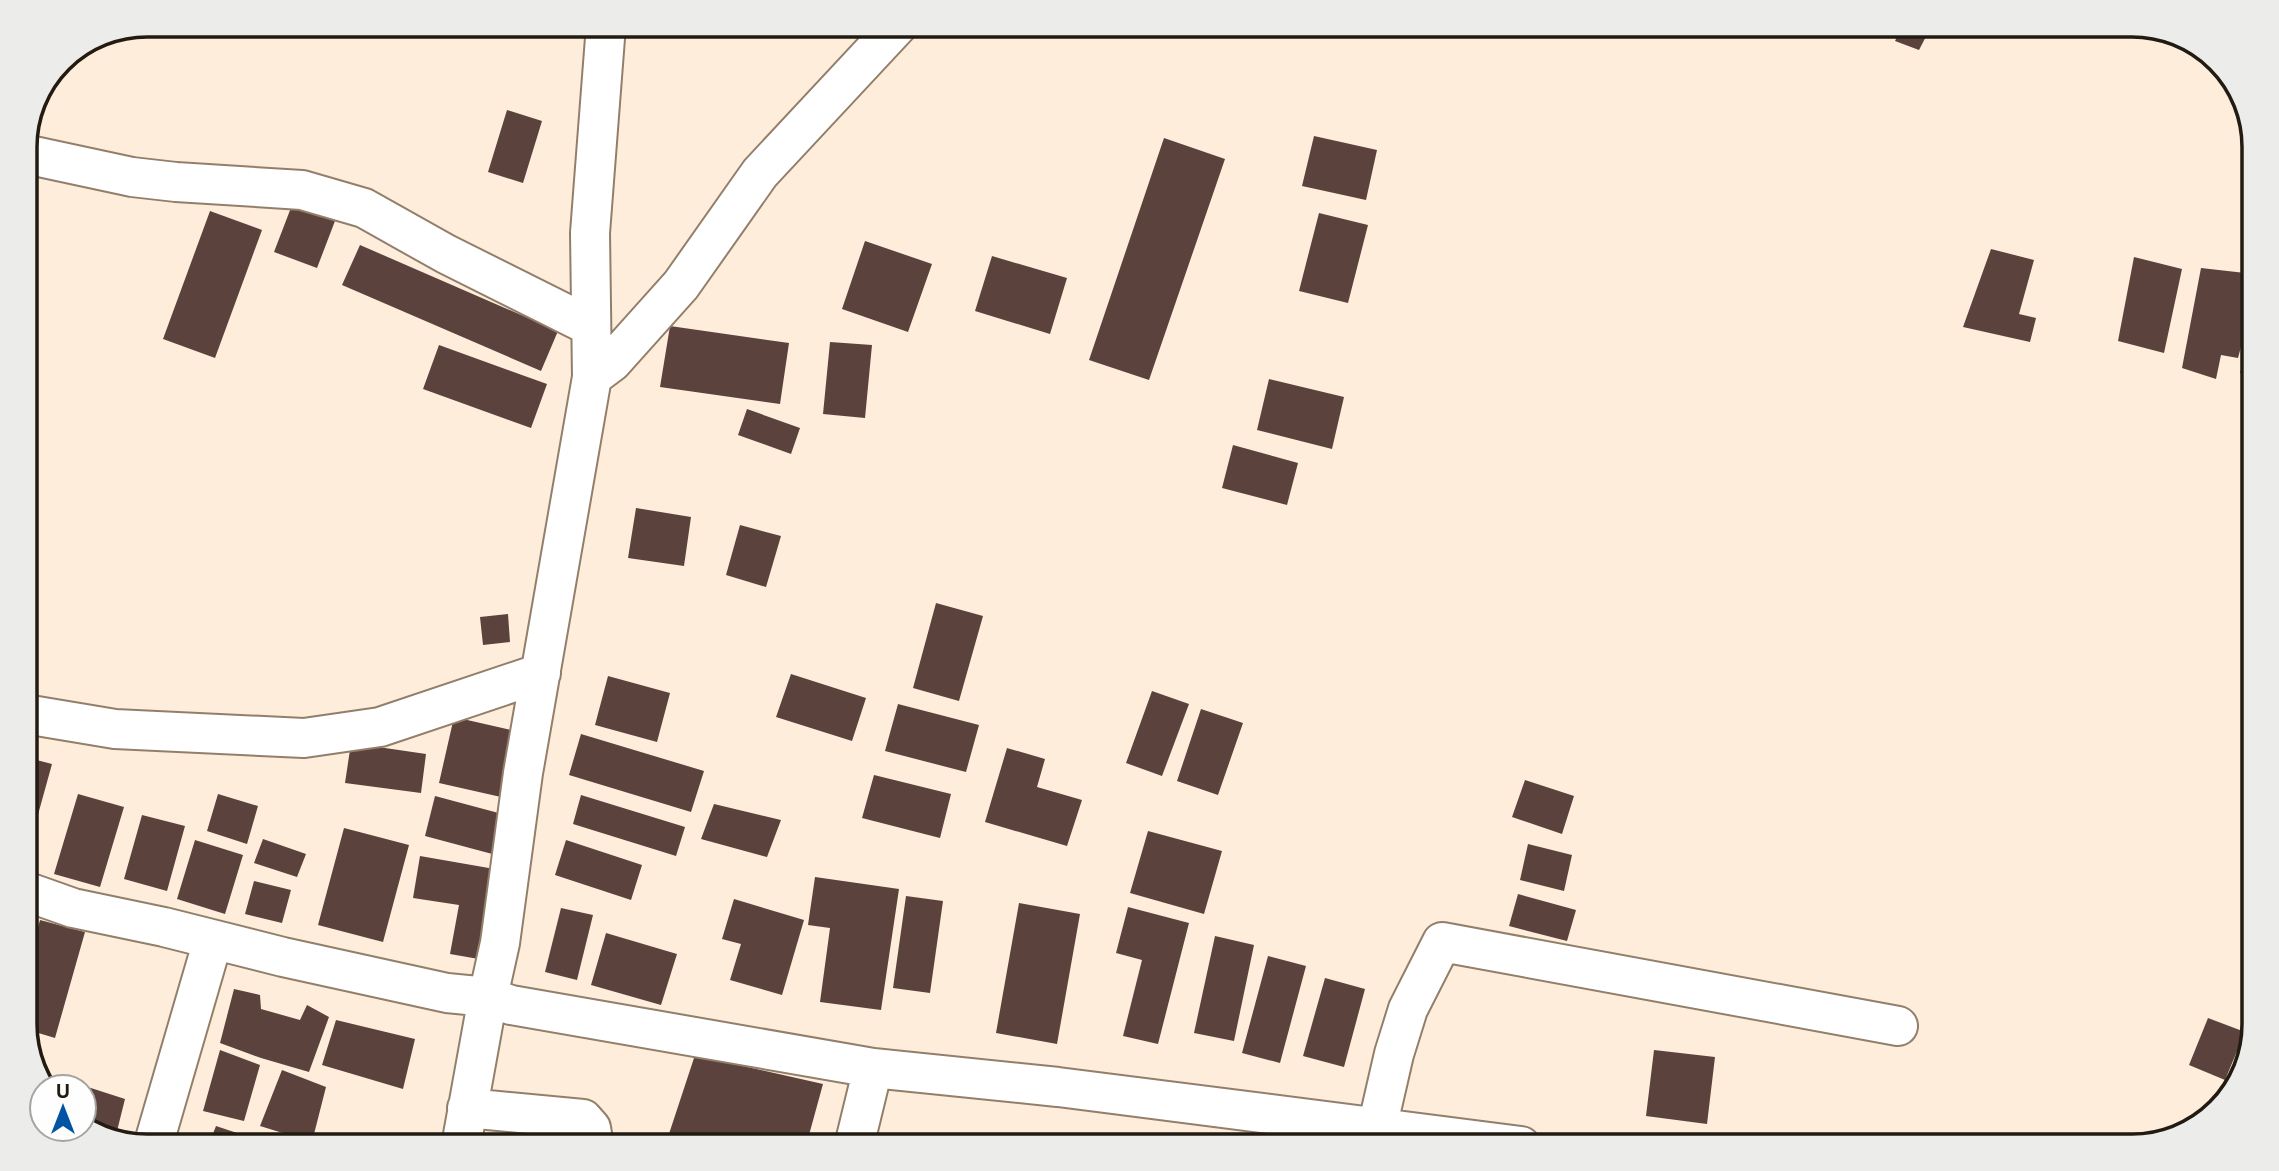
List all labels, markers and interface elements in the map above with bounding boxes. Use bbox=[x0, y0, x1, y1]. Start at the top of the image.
north arrow bbox=[28, 1073, 98, 1143]
text: U bbox=[56, 1080, 70, 1103]

